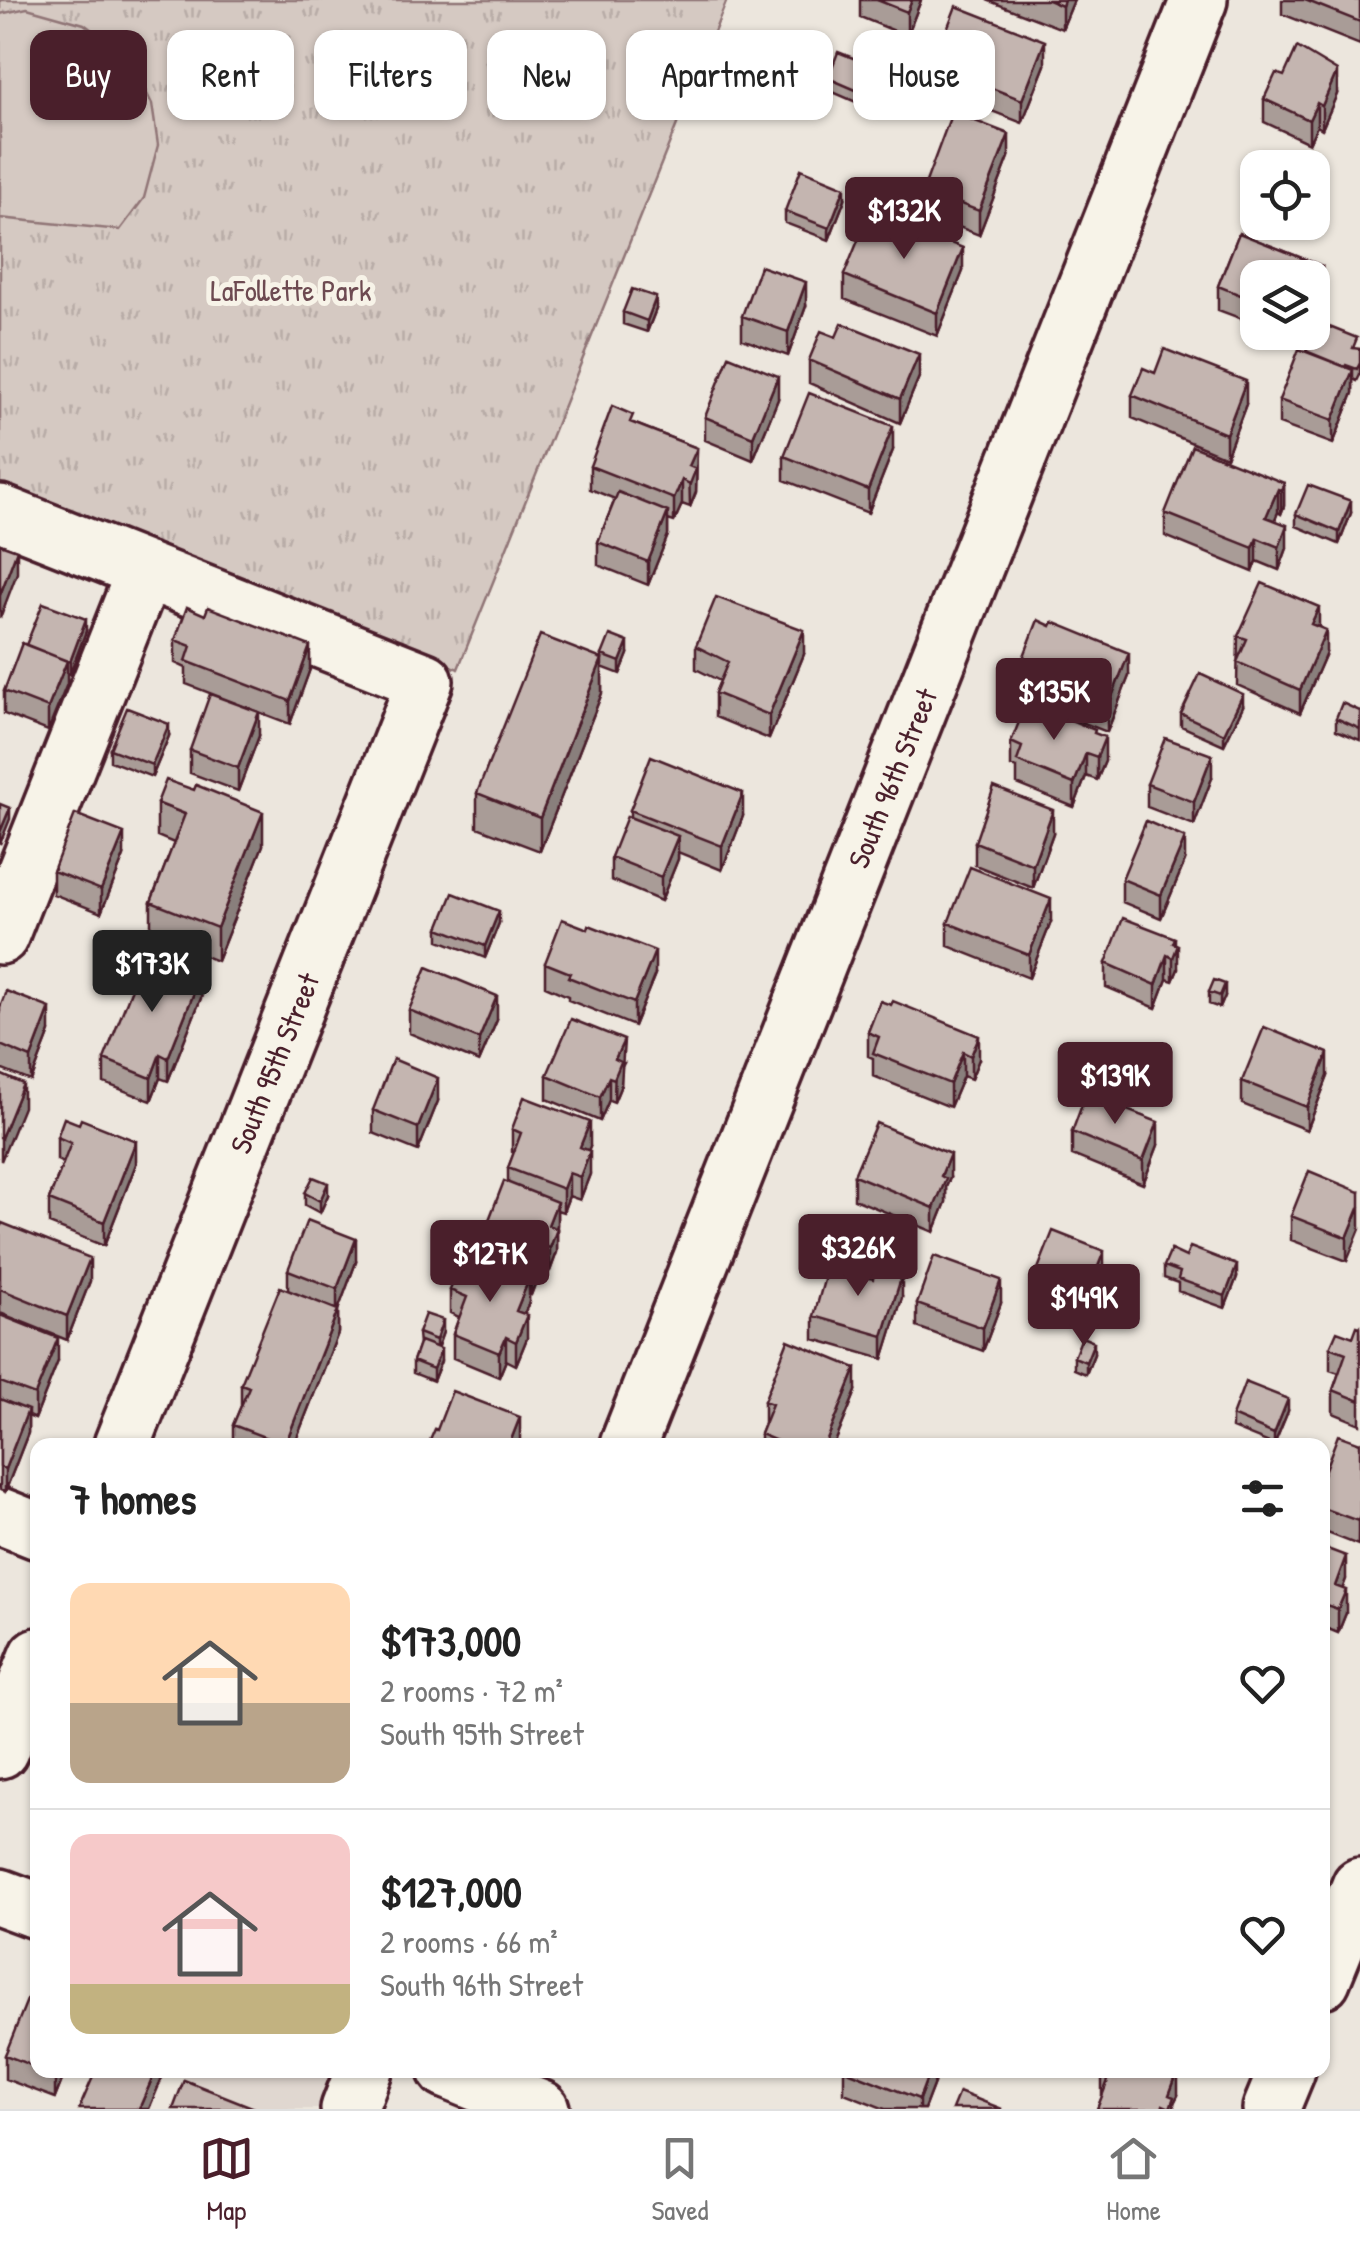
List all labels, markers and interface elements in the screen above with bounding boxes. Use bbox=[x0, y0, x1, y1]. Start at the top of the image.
chip: Buy bbox=[30, 30, 147, 120]
chip: Rent bbox=[167, 30, 294, 120]
chip: Filters bbox=[314, 30, 467, 120]
chip: New bbox=[487, 30, 606, 120]
chip: Apartment bbox=[626, 30, 833, 120]
chip: House bbox=[853, 30, 995, 120]
map controls bbox=[1240, 150, 1330, 350]
button: locate bbox=[1240, 150, 1330, 240]
pin: $132K bbox=[834, 177, 974, 262]
text: $132K bbox=[867, 188, 941, 231]
button: layers bbox=[1240, 260, 1330, 350]
park label: LaFollette Park bbox=[211, 270, 371, 310]
pin: $135K bbox=[984, 658, 1124, 743]
text: $135K bbox=[1018, 669, 1090, 712]
street label: South 96th Street bbox=[838, 682, 946, 874]
pin: $173K bbox=[82, 930, 222, 1015]
text: $173K bbox=[115, 941, 189, 984]
street label: South 95th Street bbox=[220, 966, 329, 1159]
pin: $139K bbox=[1045, 1042, 1185, 1127]
text: $139K bbox=[1080, 1053, 1150, 1096]
pin: $326K bbox=[788, 1214, 928, 1299]
pin: $127K bbox=[420, 1220, 560, 1305]
text: $326K bbox=[820, 1225, 896, 1268]
text: $127K bbox=[452, 1231, 528, 1274]
pin: $149K bbox=[1014, 1264, 1154, 1349]
text: $149K bbox=[1050, 1275, 1118, 1318]
text: 7 homes bbox=[70, 1470, 196, 1527]
icon: filters bbox=[1235, 1471, 1290, 1526]
text: $173,000 bbox=[380, 1612, 521, 1669]
icon: home bbox=[150, 1623, 270, 1743]
icon: heart bbox=[1235, 1656, 1290, 1711]
text: 2 rooms · 72 m² bbox=[380, 1669, 563, 1712]
text: South 95th Street bbox=[380, 1712, 584, 1755]
text: $127,000 bbox=[380, 1863, 522, 1920]
icon: home bbox=[150, 1874, 270, 1994]
icon: heart bbox=[1235, 1907, 1290, 1962]
text: 2 rooms · 66 m² bbox=[380, 1920, 558, 1963]
text: South 96th Street bbox=[380, 1963, 583, 2006]
tab: Map bbox=[199, 2131, 254, 2229]
tab: Saved bbox=[651, 2131, 709, 2229]
tab: Home bbox=[1106, 2131, 1161, 2229]

